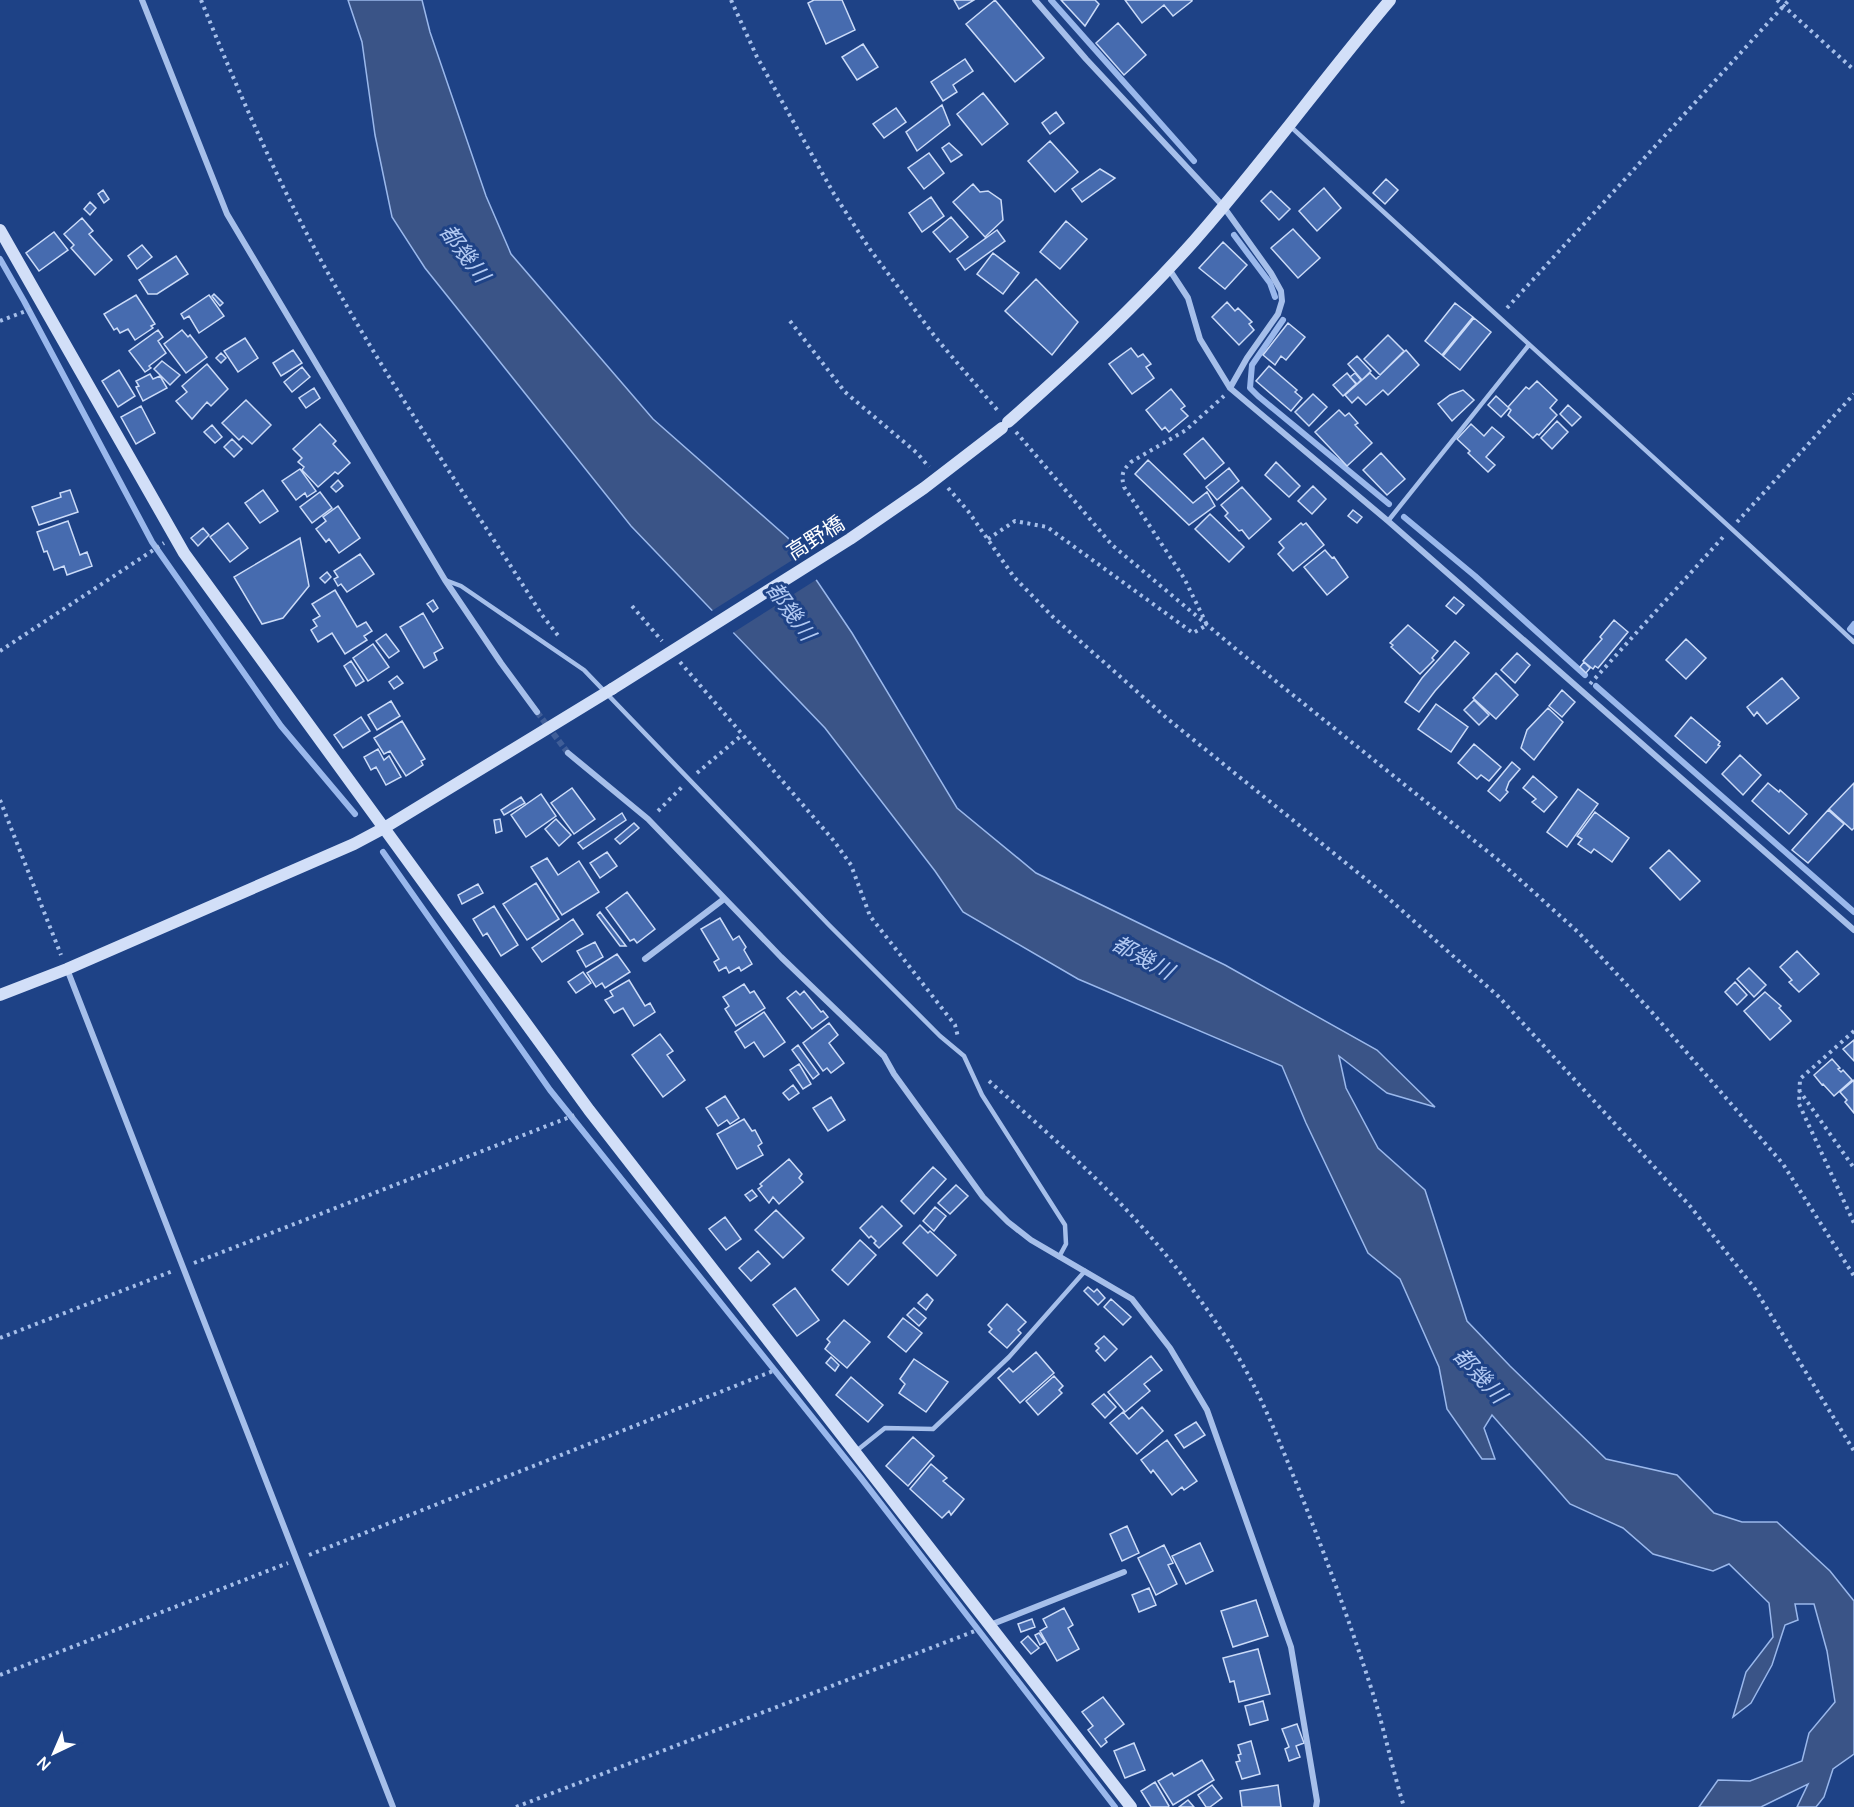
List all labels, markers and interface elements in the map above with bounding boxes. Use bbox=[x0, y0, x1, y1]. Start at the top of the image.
water label: 都幾川 bbox=[433, 218, 498, 290]
street label: 高野橋 bbox=[781, 508, 849, 566]
water label: 都幾川 bbox=[759, 575, 824, 648]
water label: 都幾川 bbox=[1107, 928, 1181, 987]
water label: 都幾川 bbox=[1447, 1341, 1515, 1411]
north arrow bbox=[24, 1723, 84, 1783]
text: N bbox=[32, 1752, 55, 1776]

